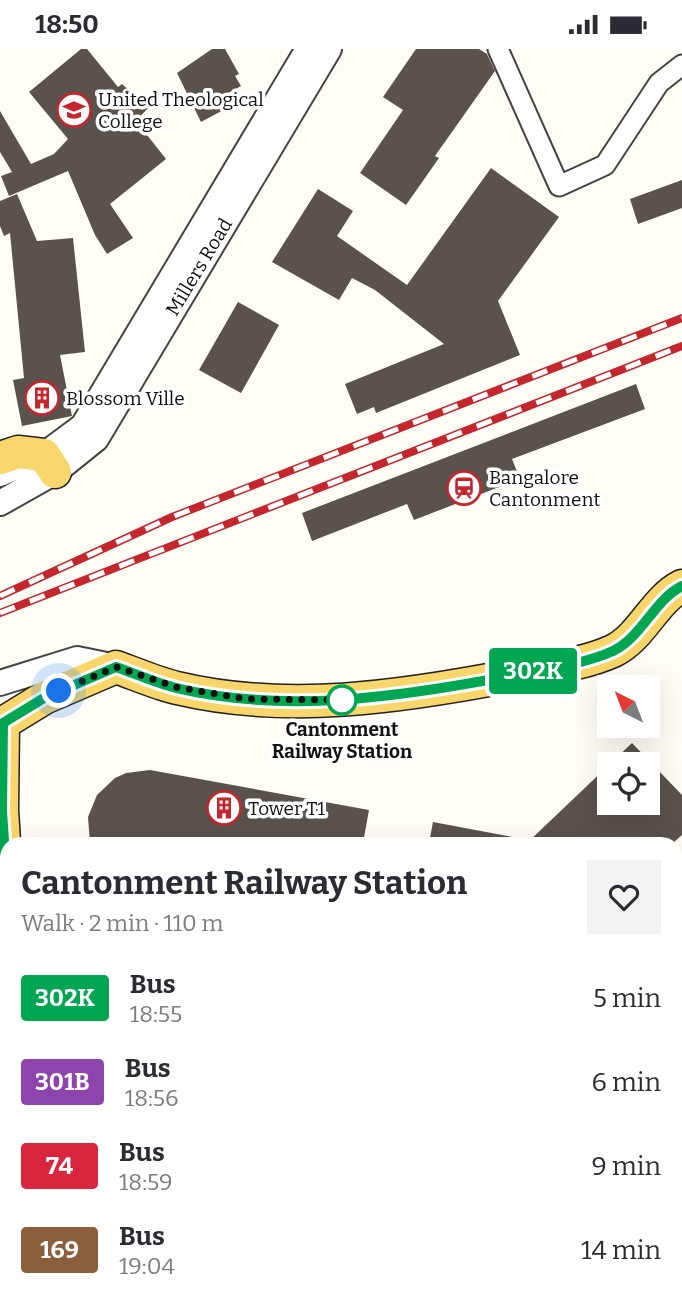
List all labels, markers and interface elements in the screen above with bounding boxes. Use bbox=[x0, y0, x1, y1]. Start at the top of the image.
text: 18:50 bbox=[35, 9, 99, 40]
place label: United Theological College bbox=[98, 88, 264, 133]
school or university icon: United Theological College bbox=[55, 91, 93, 129]
street label: Millers Road bbox=[161, 214, 237, 320]
building icon: Blossom Ville bbox=[23, 379, 61, 417]
place label: Blossom Ville bbox=[66, 387, 185, 410]
place label: Bangalore Cantonment bbox=[489, 466, 600, 511]
station icon: Bangalore Cantonment bbox=[445, 469, 483, 507]
line badge: 302K bbox=[484, 648, 582, 694]
text: 302K bbox=[503, 657, 563, 685]
your location bbox=[41, 673, 76, 708]
north arrow bbox=[597, 675, 660, 739]
map controls bbox=[597, 675, 660, 815]
marker: Cantonment Railway Station bbox=[327, 685, 357, 715]
place label: Cantonment Railway Station bbox=[272, 718, 413, 763]
button: locate bbox=[597, 752, 660, 815]
building icon: Tower T1 bbox=[205, 789, 243, 827]
place label: Tower T1 bbox=[248, 797, 325, 820]
button: heart bbox=[587, 860, 661, 934]
text: Cantonment Railway Station bbox=[21, 863, 467, 903]
text: Walk · 2 min · 110 m bbox=[21, 909, 223, 937]
text: Bus bbox=[130, 969, 176, 1000]
text: 5 min bbox=[593, 983, 661, 1014]
text: 302K bbox=[35, 984, 95, 1012]
text: 18:55 bbox=[130, 1000, 182, 1028]
text: Bus bbox=[125, 1053, 171, 1084]
text: 6 min bbox=[592, 1067, 661, 1098]
text: 301B bbox=[35, 1068, 90, 1096]
text: 18:56 bbox=[125, 1084, 179, 1112]
text: Bus bbox=[119, 1137, 165, 1168]
text: 9 min bbox=[592, 1151, 661, 1182]
text: 74 bbox=[46, 1152, 73, 1180]
text: 18:59 bbox=[119, 1168, 173, 1196]
text: Bus bbox=[119, 1221, 165, 1252]
text: 14 min bbox=[581, 1235, 661, 1266]
text: 169 bbox=[40, 1236, 79, 1264]
text: 19:04 bbox=[119, 1252, 175, 1280]

